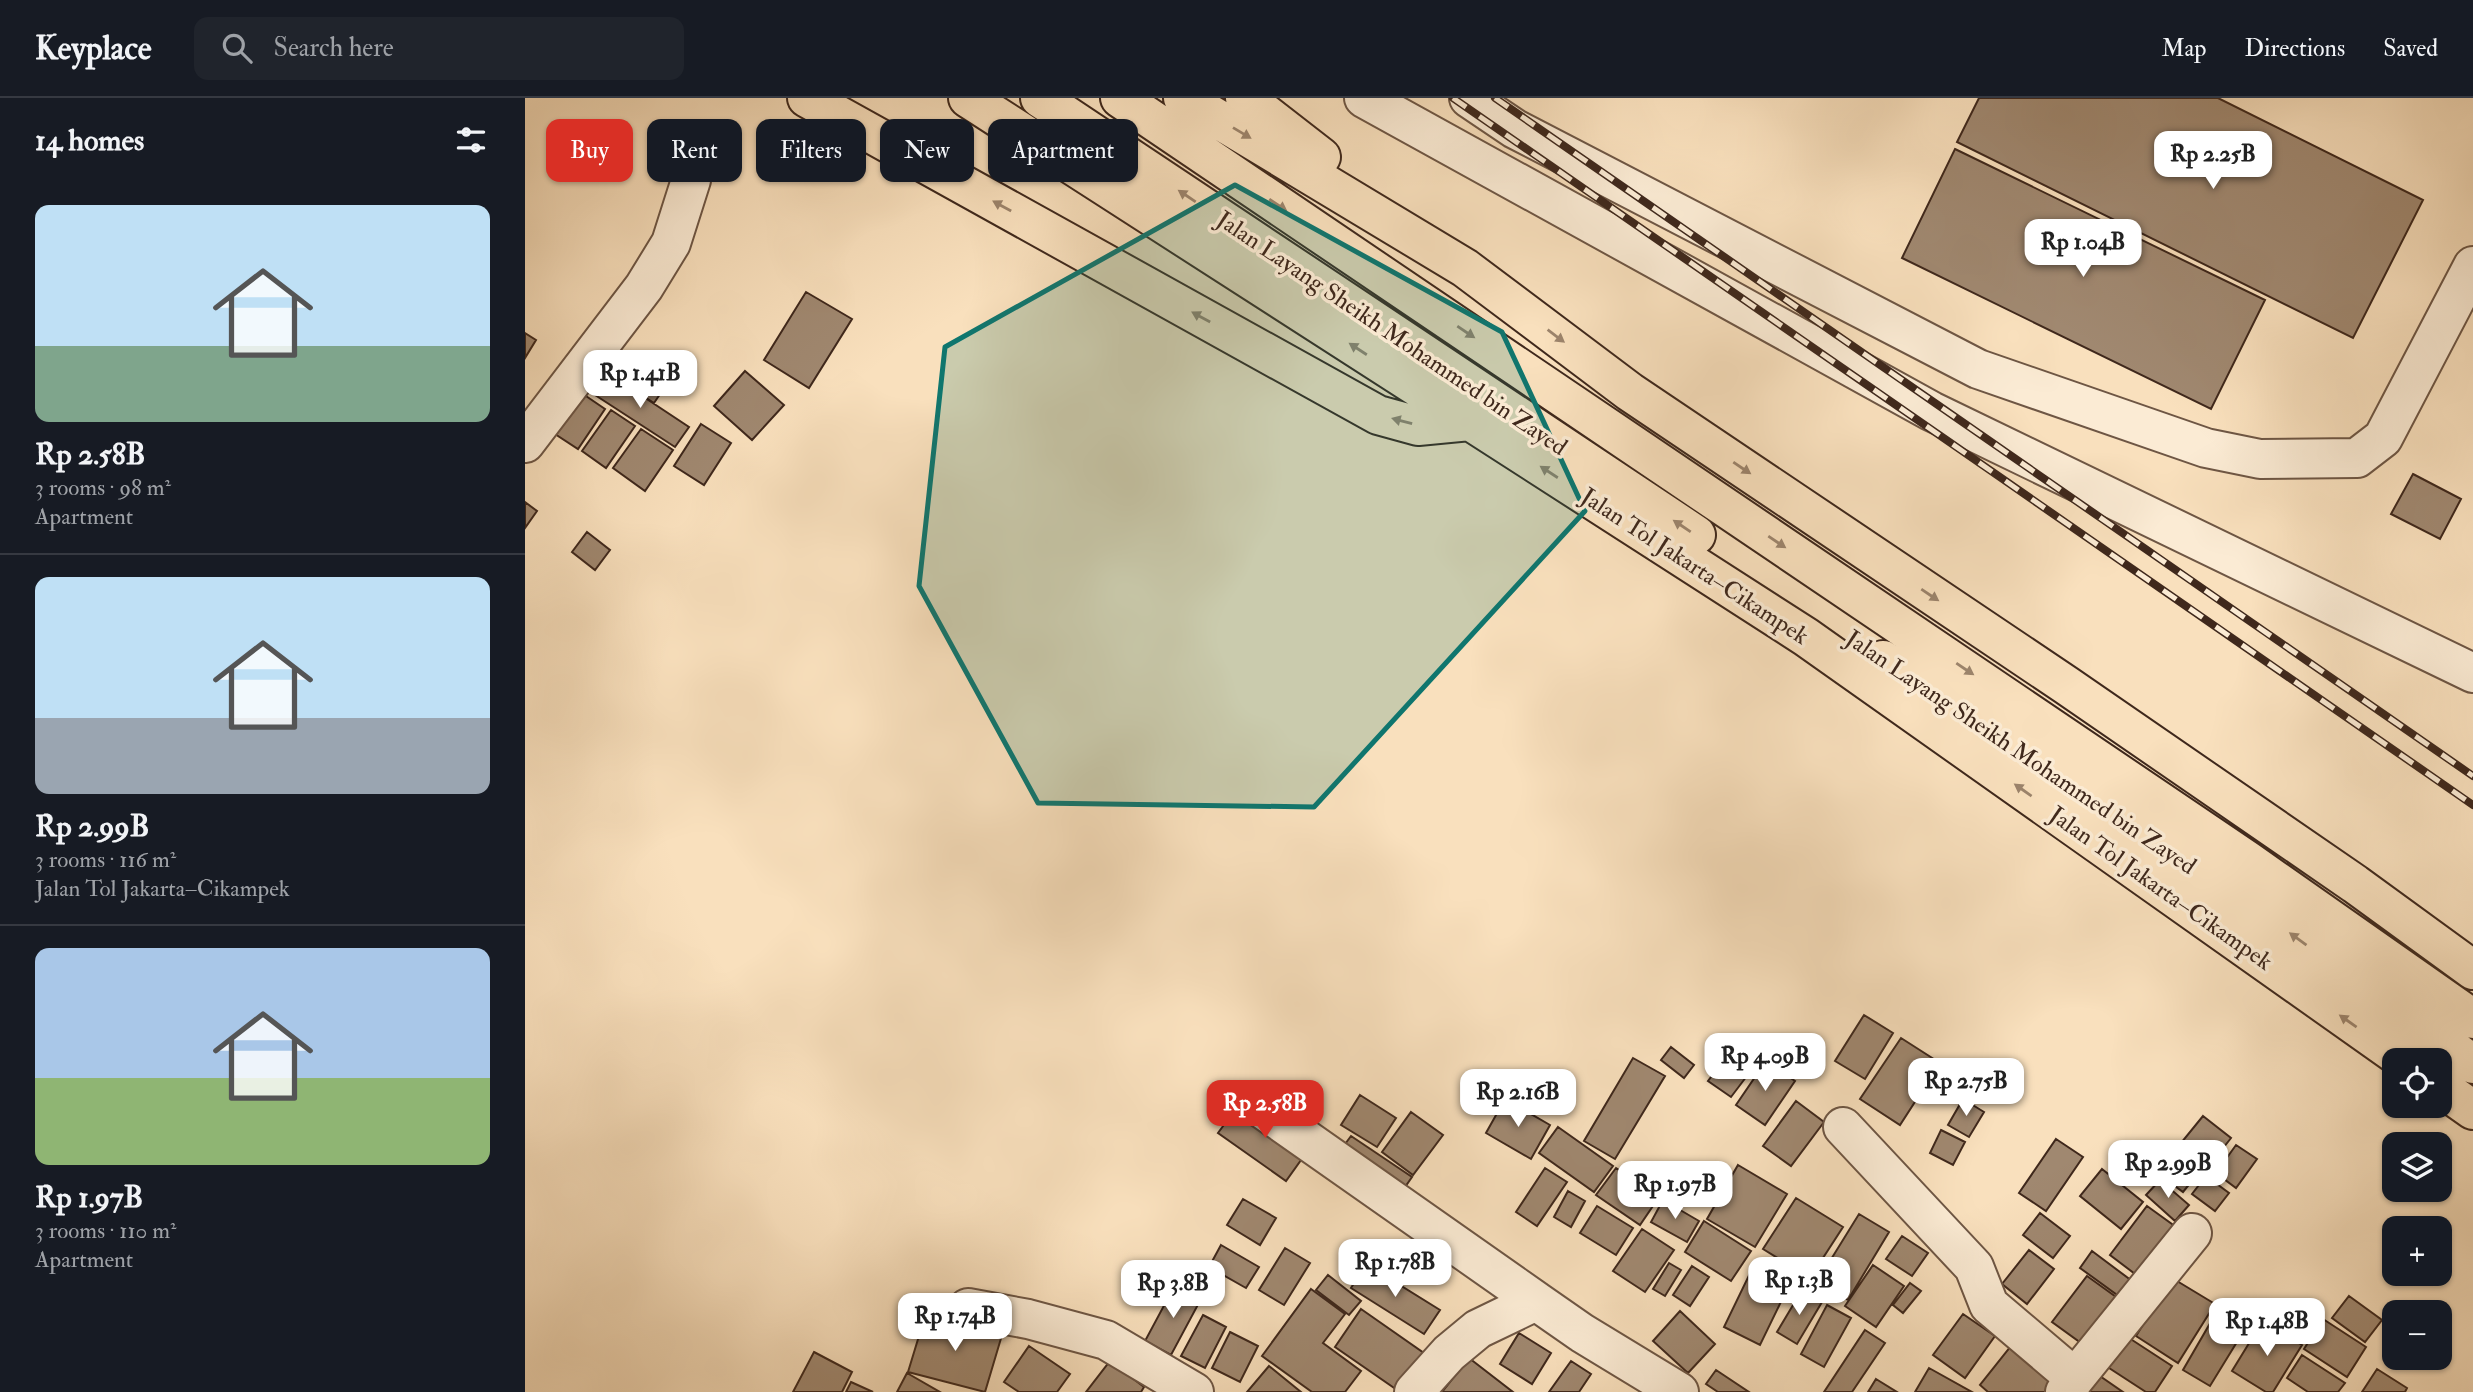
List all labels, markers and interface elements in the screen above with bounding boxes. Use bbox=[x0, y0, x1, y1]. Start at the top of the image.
search box bbox=[194, 17, 684, 80]
text: Keyplace bbox=[35, 28, 152, 69]
icon: search bbox=[218, 29, 256, 67]
text: Search here bbox=[274, 32, 394, 64]
text: Map bbox=[2161, 33, 2206, 64]
text: Directions bbox=[2244, 33, 2345, 64]
text: Saved bbox=[2383, 33, 2438, 64]
chip: Buy bbox=[546, 119, 633, 182]
chip: Rent bbox=[647, 119, 742, 182]
chip: Filters bbox=[756, 119, 866, 182]
chip: New bbox=[880, 119, 974, 182]
chip: Apartment bbox=[988, 119, 1138, 182]
icon: filters bbox=[452, 121, 490, 159]
text: 14 homes bbox=[35, 122, 144, 159]
one-way arrow bbox=[1232, 127, 1251, 140]
pin: Rp 2.25B bbox=[2141, 132, 2285, 191]
text: Rp 2.25B bbox=[2170, 139, 2256, 168]
one-way arrow bbox=[1178, 189, 1196, 203]
one-way arrow bbox=[1269, 198, 1287, 212]
one-way arrow bbox=[992, 200, 1012, 212]
street label: Jalan Layang Sheikh Mohammed bin Zayed bbox=[1210, 204, 1573, 463]
pin: Rp 1.04B bbox=[2011, 220, 2155, 279]
text: Rp 1.04B bbox=[2041, 227, 2125, 256]
icon: home bbox=[200, 250, 326, 376]
one-way arrow bbox=[1191, 311, 1211, 323]
one-way arrow bbox=[1457, 325, 1475, 339]
one-way arrow bbox=[1547, 329, 1565, 343]
one-way arrow bbox=[1349, 342, 1367, 356]
pin: Rp 1.41B bbox=[568, 350, 712, 410]
text: Rp 1.41B bbox=[599, 358, 681, 387]
one-way arrow bbox=[1391, 416, 1412, 426]
text: Rp 2.58B bbox=[35, 436, 145, 473]
one-way arrow bbox=[1732, 461, 1751, 474]
one-way arrow bbox=[1540, 466, 1559, 479]
text: 3 rooms · 98 m² bbox=[35, 473, 171, 502]
street label: Jalan Tol Jakarta–Cikampek bbox=[1574, 480, 1815, 652]
text: Apartment bbox=[35, 502, 133, 531]
one-way arrow bbox=[1673, 519, 1691, 533]
one-way arrow bbox=[1767, 535, 1786, 548]
one-way arrow bbox=[1921, 588, 1940, 601]
icon: home bbox=[200, 622, 326, 748]
street label: Jalan Layang Sheikh Mohammed bin Zayed bbox=[1839, 623, 2202, 882]
one-way arrow bbox=[1956, 662, 1974, 676]
one-way arrow bbox=[2014, 783, 2032, 797]
street label: Jalan Tol Jakarta–Cikampek bbox=[2042, 799, 2279, 978]
text: Rp 2.99B bbox=[35, 808, 149, 845]
text: 3 rooms · 116 m² bbox=[35, 845, 176, 874]
text: Jalan Tol Jakarta–Cikampek bbox=[35, 874, 290, 903]
one-way arrow bbox=[2289, 933, 2307, 947]
icon: home bbox=[200, 993, 326, 1119]
one-way arrow bbox=[2339, 1014, 2357, 1028]
pin: Rp 4.09B bbox=[1693, 1034, 1837, 1093]
text: Rp 4.09B bbox=[1721, 1041, 1809, 1070]
map controls bbox=[2382, 1048, 2452, 1370]
button: locate bbox=[2382, 1048, 2452, 1118]
pin: Rp 2.75B bbox=[1894, 1058, 2038, 1118]
text: Rp 2.75B bbox=[1924, 1066, 2008, 1095]
pin: Rp 2.16B bbox=[1446, 1070, 1590, 1129]
text: Rp 2.16B bbox=[1476, 1077, 1560, 1106]
pin: Rp 2.58B bbox=[1193, 1080, 1337, 1140]
text: Rp 2.58B bbox=[1223, 1088, 1307, 1117]
button: layers bbox=[2382, 1132, 2452, 1202]
pin: Rp 2.99B bbox=[2096, 1140, 2240, 1200]
text: Rp 2.99B bbox=[2124, 1148, 2212, 1177]
pin: Rp 1.97B bbox=[1603, 1162, 1747, 1221]
text: Rp 1.97B bbox=[1633, 1169, 1717, 1198]
text: Rp 1.97B bbox=[35, 1179, 143, 1216]
text: 3 rooms · 110 m² bbox=[35, 1216, 176, 1245]
button: + bbox=[2382, 1216, 2452, 1286]
pin: Rp 1.78B bbox=[1323, 1240, 1467, 1299]
text: Apartment bbox=[35, 1245, 133, 1274]
text: Rp 1.78B bbox=[1354, 1247, 1436, 1276]
pin: Rp 1.3B bbox=[1734, 1258, 1864, 1317]
pin: Rp 3.8B bbox=[1108, 1260, 1238, 1320]
text: Rp 1.3B bbox=[1764, 1265, 1834, 1294]
text: Rp 3.8B bbox=[1137, 1268, 1209, 1297]
pin: Rp 1.74B bbox=[883, 1294, 1027, 1353]
pin: Rp 1.48B bbox=[2195, 1298, 2339, 1358]
button: − bbox=[2382, 1300, 2452, 1370]
text: Rp 1.74B bbox=[914, 1301, 996, 1330]
text: Rp 1.48B bbox=[2225, 1306, 2309, 1335]

